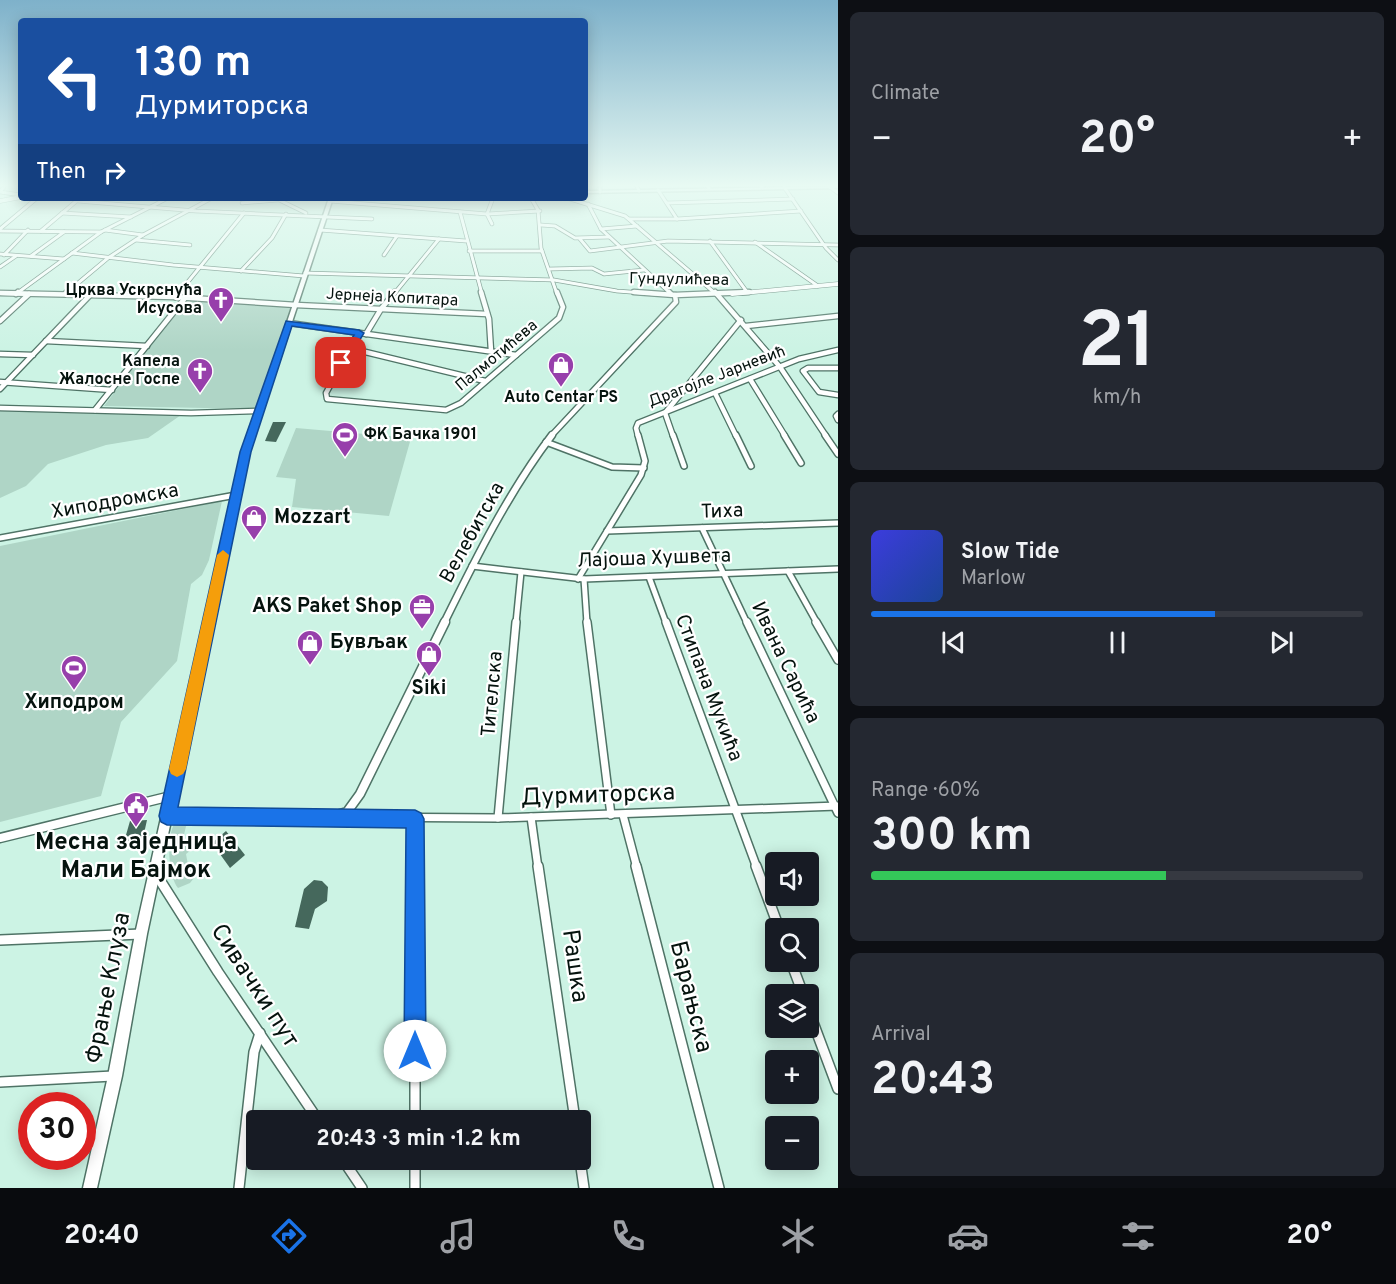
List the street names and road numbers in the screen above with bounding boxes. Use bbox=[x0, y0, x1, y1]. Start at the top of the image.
street label: Гундулићева bbox=[629, 269, 729, 291]
street label: Јернеја Копитара bbox=[325, 285, 459, 311]
street label: Палмотићева bbox=[452, 316, 542, 396]
street label: Драгојле Јарневић bbox=[645, 342, 789, 412]
street label: Хиподромска bbox=[49, 478, 181, 526]
street label: Велебитска bbox=[435, 478, 511, 588]
street label: Тиха bbox=[700, 498, 744, 526]
street label: Лајоша Хушвета bbox=[577, 543, 731, 575]
street label: Ивана Сарића bbox=[744, 598, 826, 728]
street label: Стипана Мукића bbox=[668, 611, 748, 765]
street label: Тителска bbox=[476, 650, 510, 738]
street label: Дурмиторска bbox=[520, 778, 676, 814]
street label: Фрање Клуза bbox=[80, 910, 138, 1066]
street label: Сивачки пут bbox=[203, 918, 305, 1054]
street label: Рашка bbox=[554, 928, 594, 1004]
street label: Барањска bbox=[662, 938, 718, 1056]

